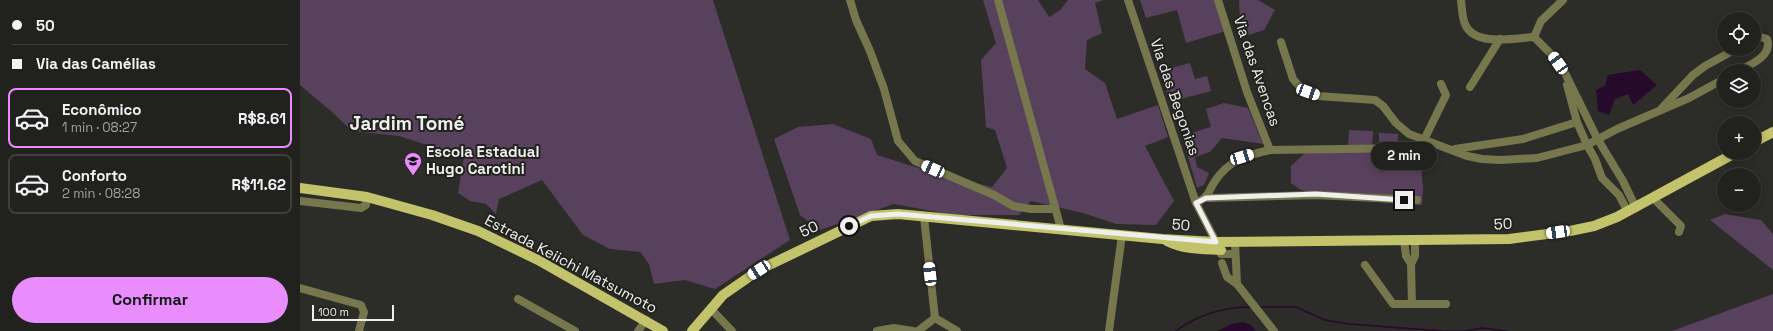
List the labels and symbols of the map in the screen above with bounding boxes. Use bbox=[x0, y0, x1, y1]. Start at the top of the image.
street label: Via das Avencas bbox=[1230, 13, 1285, 129]
street label: Via das Begonias bbox=[1147, 36, 1204, 158]
car bbox=[1546, 50, 1570, 76]
car bbox=[1295, 82, 1321, 102]
district label: Jardim Tomé bbox=[350, 111, 465, 136]
place label: Escola Estadual Hugo Carotini bbox=[426, 142, 539, 178]
callout: 2 min bbox=[1371, 142, 1437, 170]
car bbox=[1229, 148, 1255, 166]
school or university icon: Escola Estadual Hugo Carotini bbox=[403, 151, 423, 176]
car bbox=[920, 159, 946, 179]
route end bbox=[1395, 191, 1413, 209]
street label: Estrada Keiichi Matsumoto bbox=[482, 210, 661, 317]
street label: 50 bbox=[1171, 214, 1191, 235]
street label: 50 bbox=[1493, 214, 1513, 233]
street label: 50 bbox=[796, 216, 821, 241]
route start bbox=[840, 217, 858, 235]
car bbox=[1545, 224, 1571, 240]
car bbox=[746, 258, 772, 282]
car bbox=[923, 261, 937, 287]
scale bar bbox=[312, 303, 394, 322]

